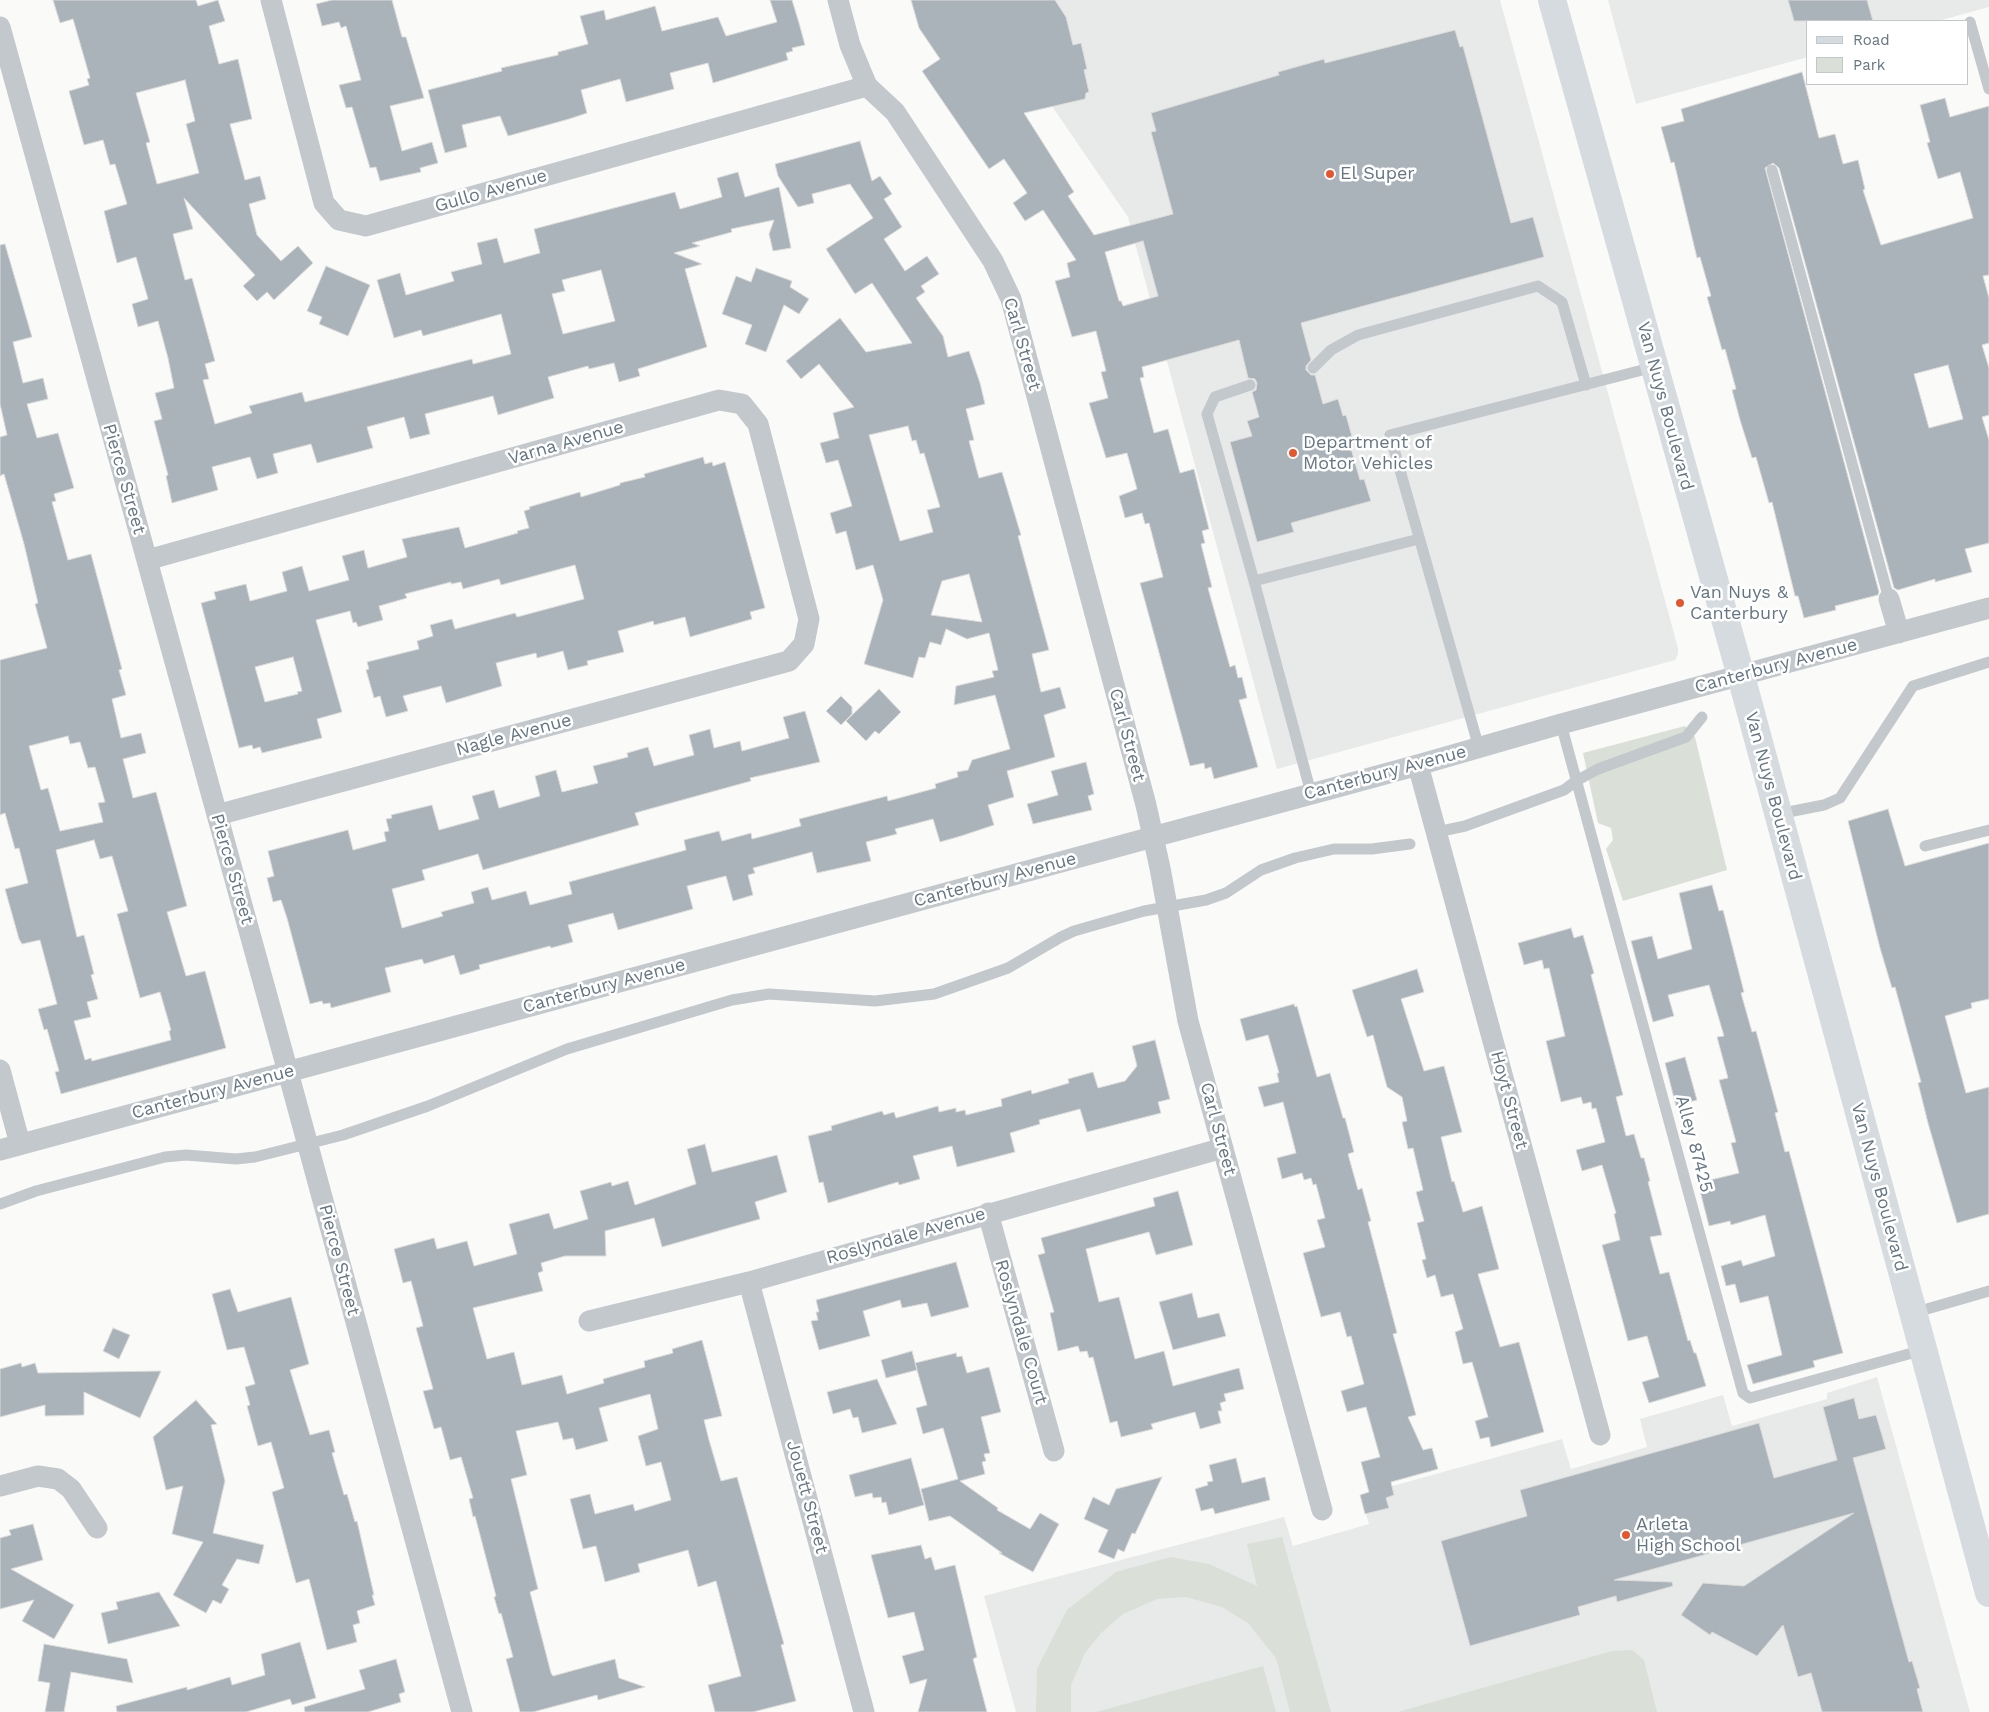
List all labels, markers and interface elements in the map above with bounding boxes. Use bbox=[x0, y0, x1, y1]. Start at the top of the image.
legend bbox=[1806, 20, 1969, 85]
text: Road bbox=[1853, 31, 1890, 49]
text: Park bbox=[1853, 56, 1885, 74]
place label: El Super bbox=[1340, 163, 1415, 185]
street label: Gullo Avenue bbox=[432, 165, 550, 217]
marker: El Super bbox=[1324, 168, 1336, 180]
street label: Carl Street bbox=[998, 295, 1046, 393]
street label: Van Nuys Boulevard bbox=[1632, 319, 1698, 493]
street label: Varna Avenue bbox=[506, 416, 626, 470]
street label: Pierce Street bbox=[98, 421, 150, 537]
place label: Department of Motor Vehicles bbox=[1303, 432, 1433, 474]
marker: Department of Motor Vehicles bbox=[1287, 447, 1299, 459]
place label: Van Nuys & Canterbury bbox=[1690, 582, 1788, 624]
marker: Van Nuys & Canterbury bbox=[1674, 597, 1686, 609]
street label: Canterbury Avenue bbox=[1692, 634, 1860, 698]
street label: Carl Street bbox=[1104, 686, 1150, 784]
street label: Nagle Avenue bbox=[454, 709, 574, 761]
street label: Van Nuys Boulevard bbox=[1740, 709, 1806, 883]
street label: Canterbury Avenue bbox=[1301, 741, 1469, 805]
street label: Pierce Street bbox=[206, 811, 258, 927]
street label: Canterbury Avenue bbox=[911, 848, 1079, 912]
street label: Canterbury Avenue bbox=[520, 954, 688, 1018]
street label: Hoyt Street bbox=[1486, 1049, 1532, 1151]
street label: Canterbury Avenue bbox=[129, 1060, 297, 1124]
street label: Carl Street bbox=[1195, 1080, 1241, 1178]
street label: Alley 87425 bbox=[1671, 1093, 1717, 1195]
street label: Van Nuys Boulevard bbox=[1846, 1100, 1912, 1274]
street label: Pierce Street bbox=[314, 1202, 364, 1318]
street label: Roslyndale Avenue bbox=[824, 1203, 988, 1269]
street label: Roslyndale Court bbox=[990, 1257, 1052, 1407]
street label: Jouett Street bbox=[782, 1438, 832, 1556]
place label: Arleta High School bbox=[1636, 1514, 1741, 1556]
marker: Arleta High School bbox=[1620, 1529, 1632, 1541]

